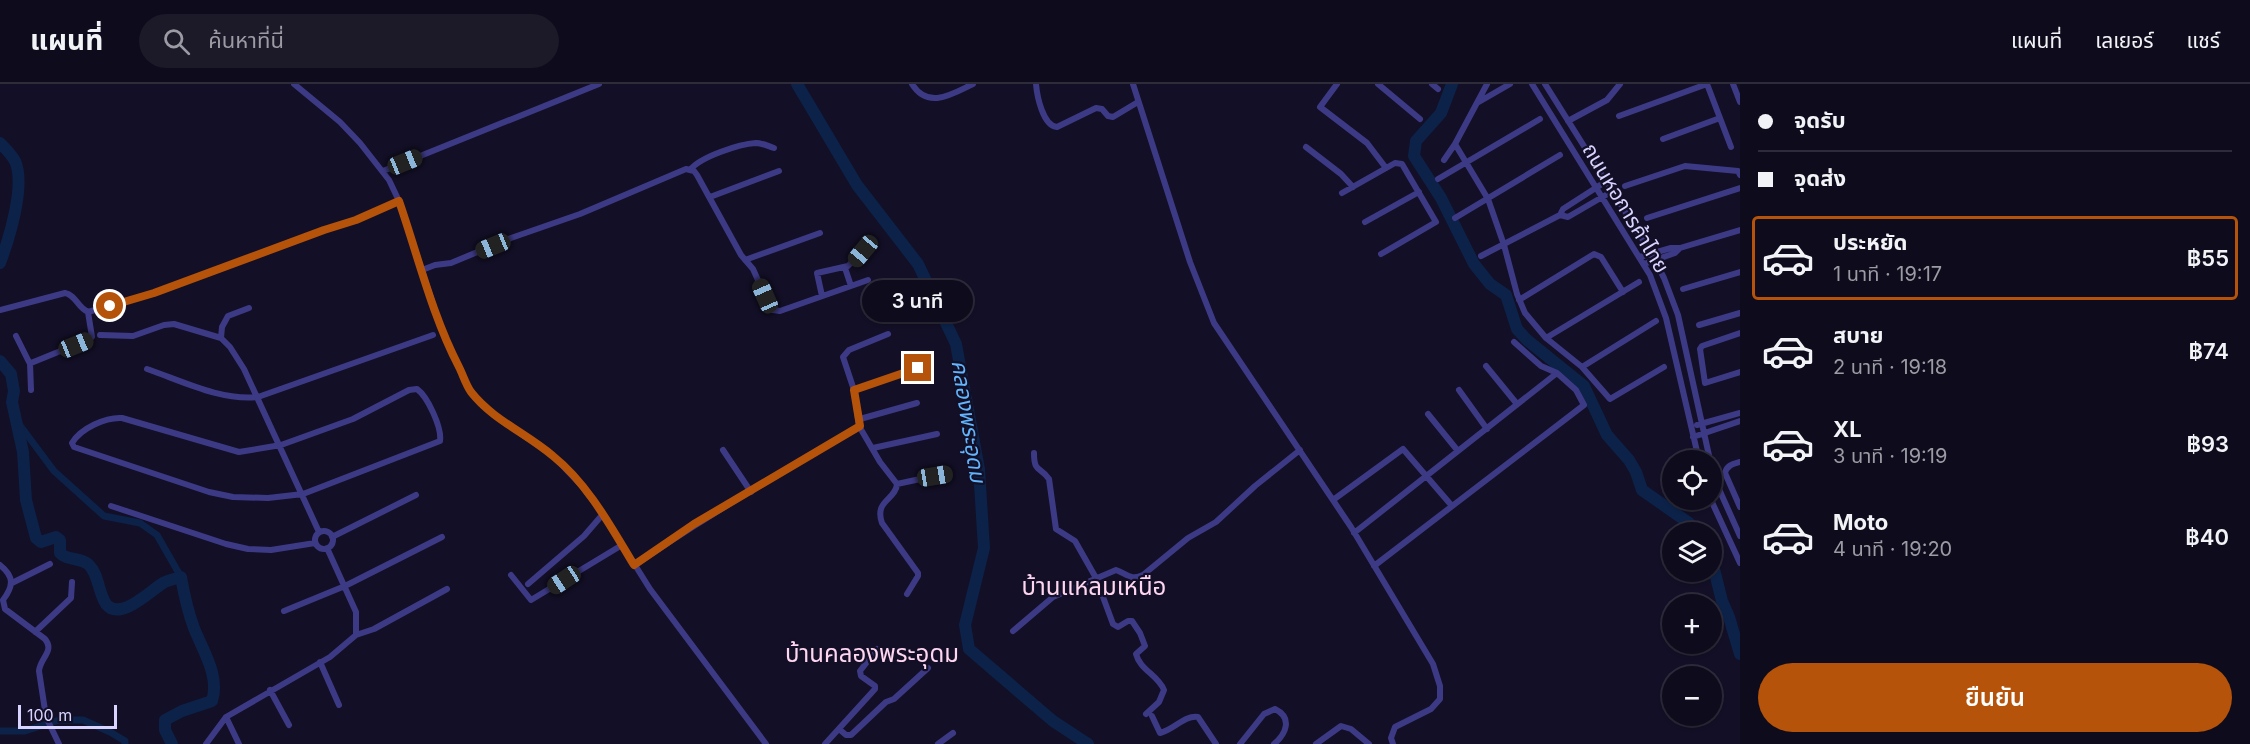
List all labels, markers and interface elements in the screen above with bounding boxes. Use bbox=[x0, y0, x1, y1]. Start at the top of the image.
search box bbox=[139, 14, 559, 68]
text: แผนที่ bbox=[30, 23, 103, 57]
icon: search bbox=[160, 25, 193, 58]
text: ค้นหาที่นี่ bbox=[208, 27, 284, 53]
text: แผนที่ bbox=[2011, 28, 2062, 53]
text: เลเยอร์ bbox=[2095, 28, 2154, 53]
text: แชร์ bbox=[2187, 28, 2220, 53]
text: จุดรับ bbox=[1794, 107, 1846, 133]
street label: ถนนหอการค้าไทย bbox=[1577, 138, 1675, 278]
car bbox=[385, 147, 425, 177]
text: จุดส่ง bbox=[1794, 165, 1846, 191]
text: ประหยัด bbox=[1833, 229, 1908, 255]
car bbox=[473, 231, 513, 261]
car bbox=[845, 231, 881, 271]
icon: car bbox=[1761, 231, 1815, 285]
text: ฿55 bbox=[2187, 245, 2229, 271]
text: 1 นาที · 19:17 bbox=[1833, 262, 1942, 286]
car bbox=[749, 276, 781, 316]
callout: 3 นาที bbox=[862, 281, 974, 323]
text: 3 นาที bbox=[892, 289, 943, 313]
route start bbox=[96, 292, 123, 319]
text: สบาย bbox=[1833, 322, 1883, 348]
icon: car bbox=[1761, 324, 1815, 378]
car bbox=[56, 330, 96, 360]
text: ฿74 bbox=[2188, 338, 2229, 364]
route end bbox=[904, 354, 931, 381]
text: 2 นาที · 19:18 bbox=[1833, 355, 1947, 379]
water label: คลองพระอุดม bbox=[945, 358, 992, 486]
text: XL bbox=[1833, 416, 1862, 442]
icon: car bbox=[1761, 417, 1815, 471]
text: ฿93 bbox=[2186, 431, 2229, 457]
text: 3 นาที · 19:19 bbox=[1833, 444, 1947, 468]
map controls bbox=[1662, 450, 1722, 726]
button: locate bbox=[1662, 450, 1722, 510]
car bbox=[916, 464, 954, 488]
text: Moto bbox=[1833, 509, 1888, 535]
icon: car bbox=[1761, 510, 1815, 564]
button: layers bbox=[1662, 522, 1722, 582]
text: ฿40 bbox=[2185, 524, 2229, 550]
text: 4 นาที · 19:20 bbox=[1833, 537, 1952, 561]
car bbox=[544, 563, 584, 597]
district label: บ้านแหลมเหนือ bbox=[1022, 572, 1166, 601]
button: + bbox=[1662, 594, 1722, 654]
district label: บ้านคลองพระอุดม bbox=[785, 639, 959, 669]
button: ยืนยัน bbox=[1758, 663, 2232, 732]
button: − bbox=[1662, 666, 1722, 726]
scale bar bbox=[18, 702, 117, 730]
text: 100 m bbox=[27, 705, 72, 725]

